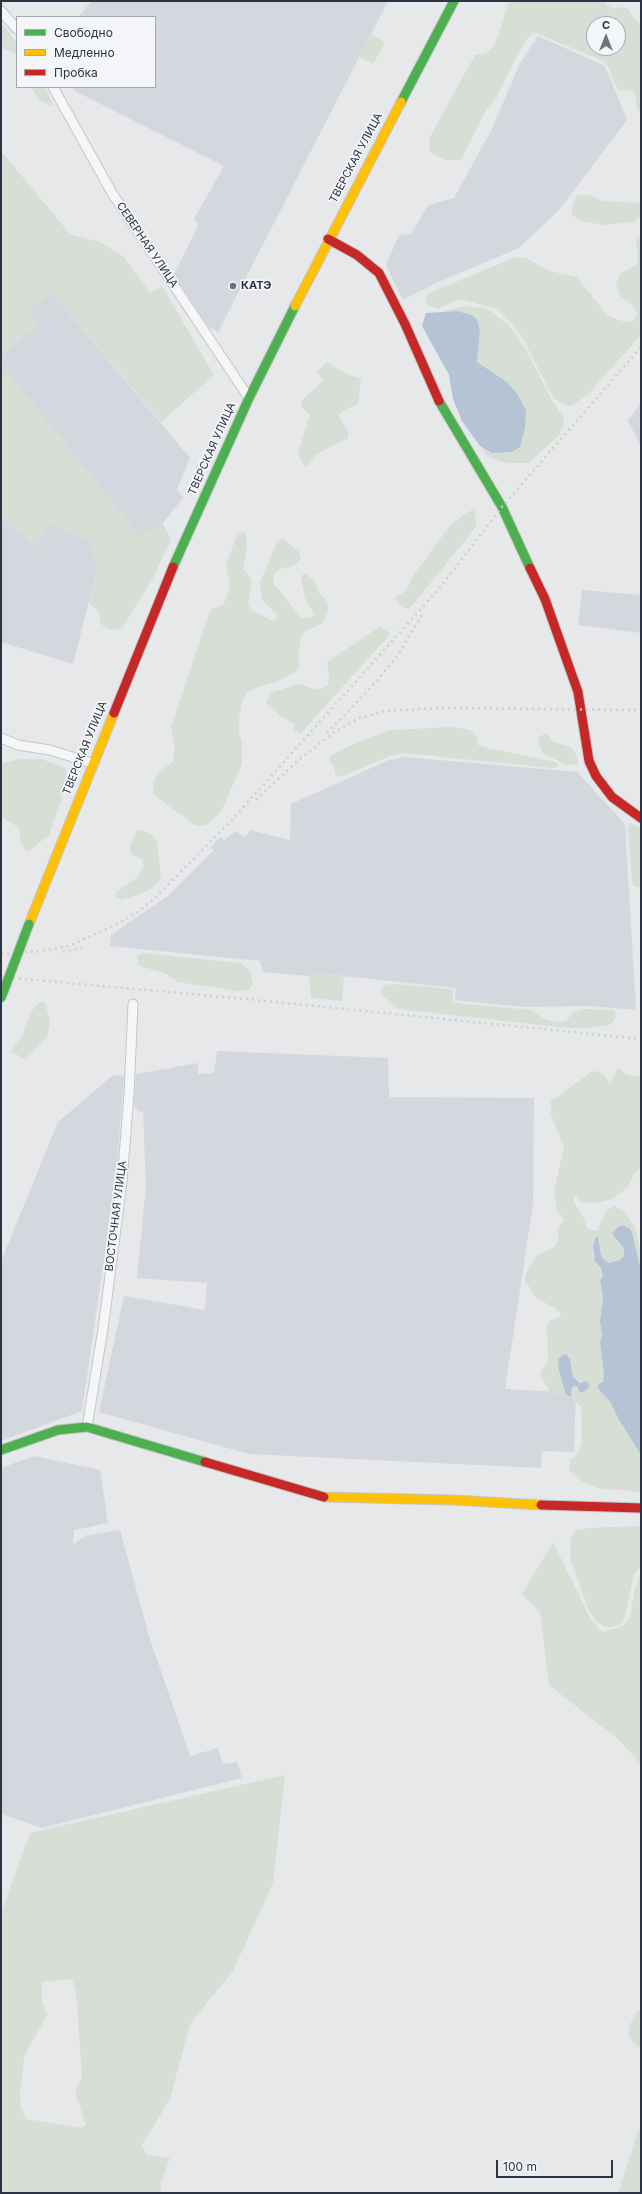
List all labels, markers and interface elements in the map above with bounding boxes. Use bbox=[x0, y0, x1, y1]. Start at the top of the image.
legend bbox=[16, 16, 156, 88]
north arrow bbox=[586, 16, 626, 56]
text: С bbox=[602, 18, 610, 32]
text: Свободно bbox=[54, 25, 113, 40]
text: Медленно bbox=[54, 45, 115, 60]
text: Пробка bbox=[54, 65, 98, 80]
street label: ТВЕРСКАЯ УЛИЦА bbox=[327, 111, 385, 205]
street label: СЕВЕРНАЯ УЛИЦА bbox=[113, 200, 181, 290]
place label: КАТЭ bbox=[241, 279, 271, 293]
marker: КАТЭ bbox=[228, 281, 238, 291]
street label: ТВЕРСКАЯ УЛИЦА bbox=[186, 401, 238, 497]
street label: ТВЕРСКАЯ УЛИЦА bbox=[60, 699, 110, 797]
street label: ВОСТОЧНАЯ УЛИЦА bbox=[103, 1160, 129, 1272]
scale bar bbox=[498, 2152, 615, 2178]
text: 100 m bbox=[503, 2159, 537, 2174]

